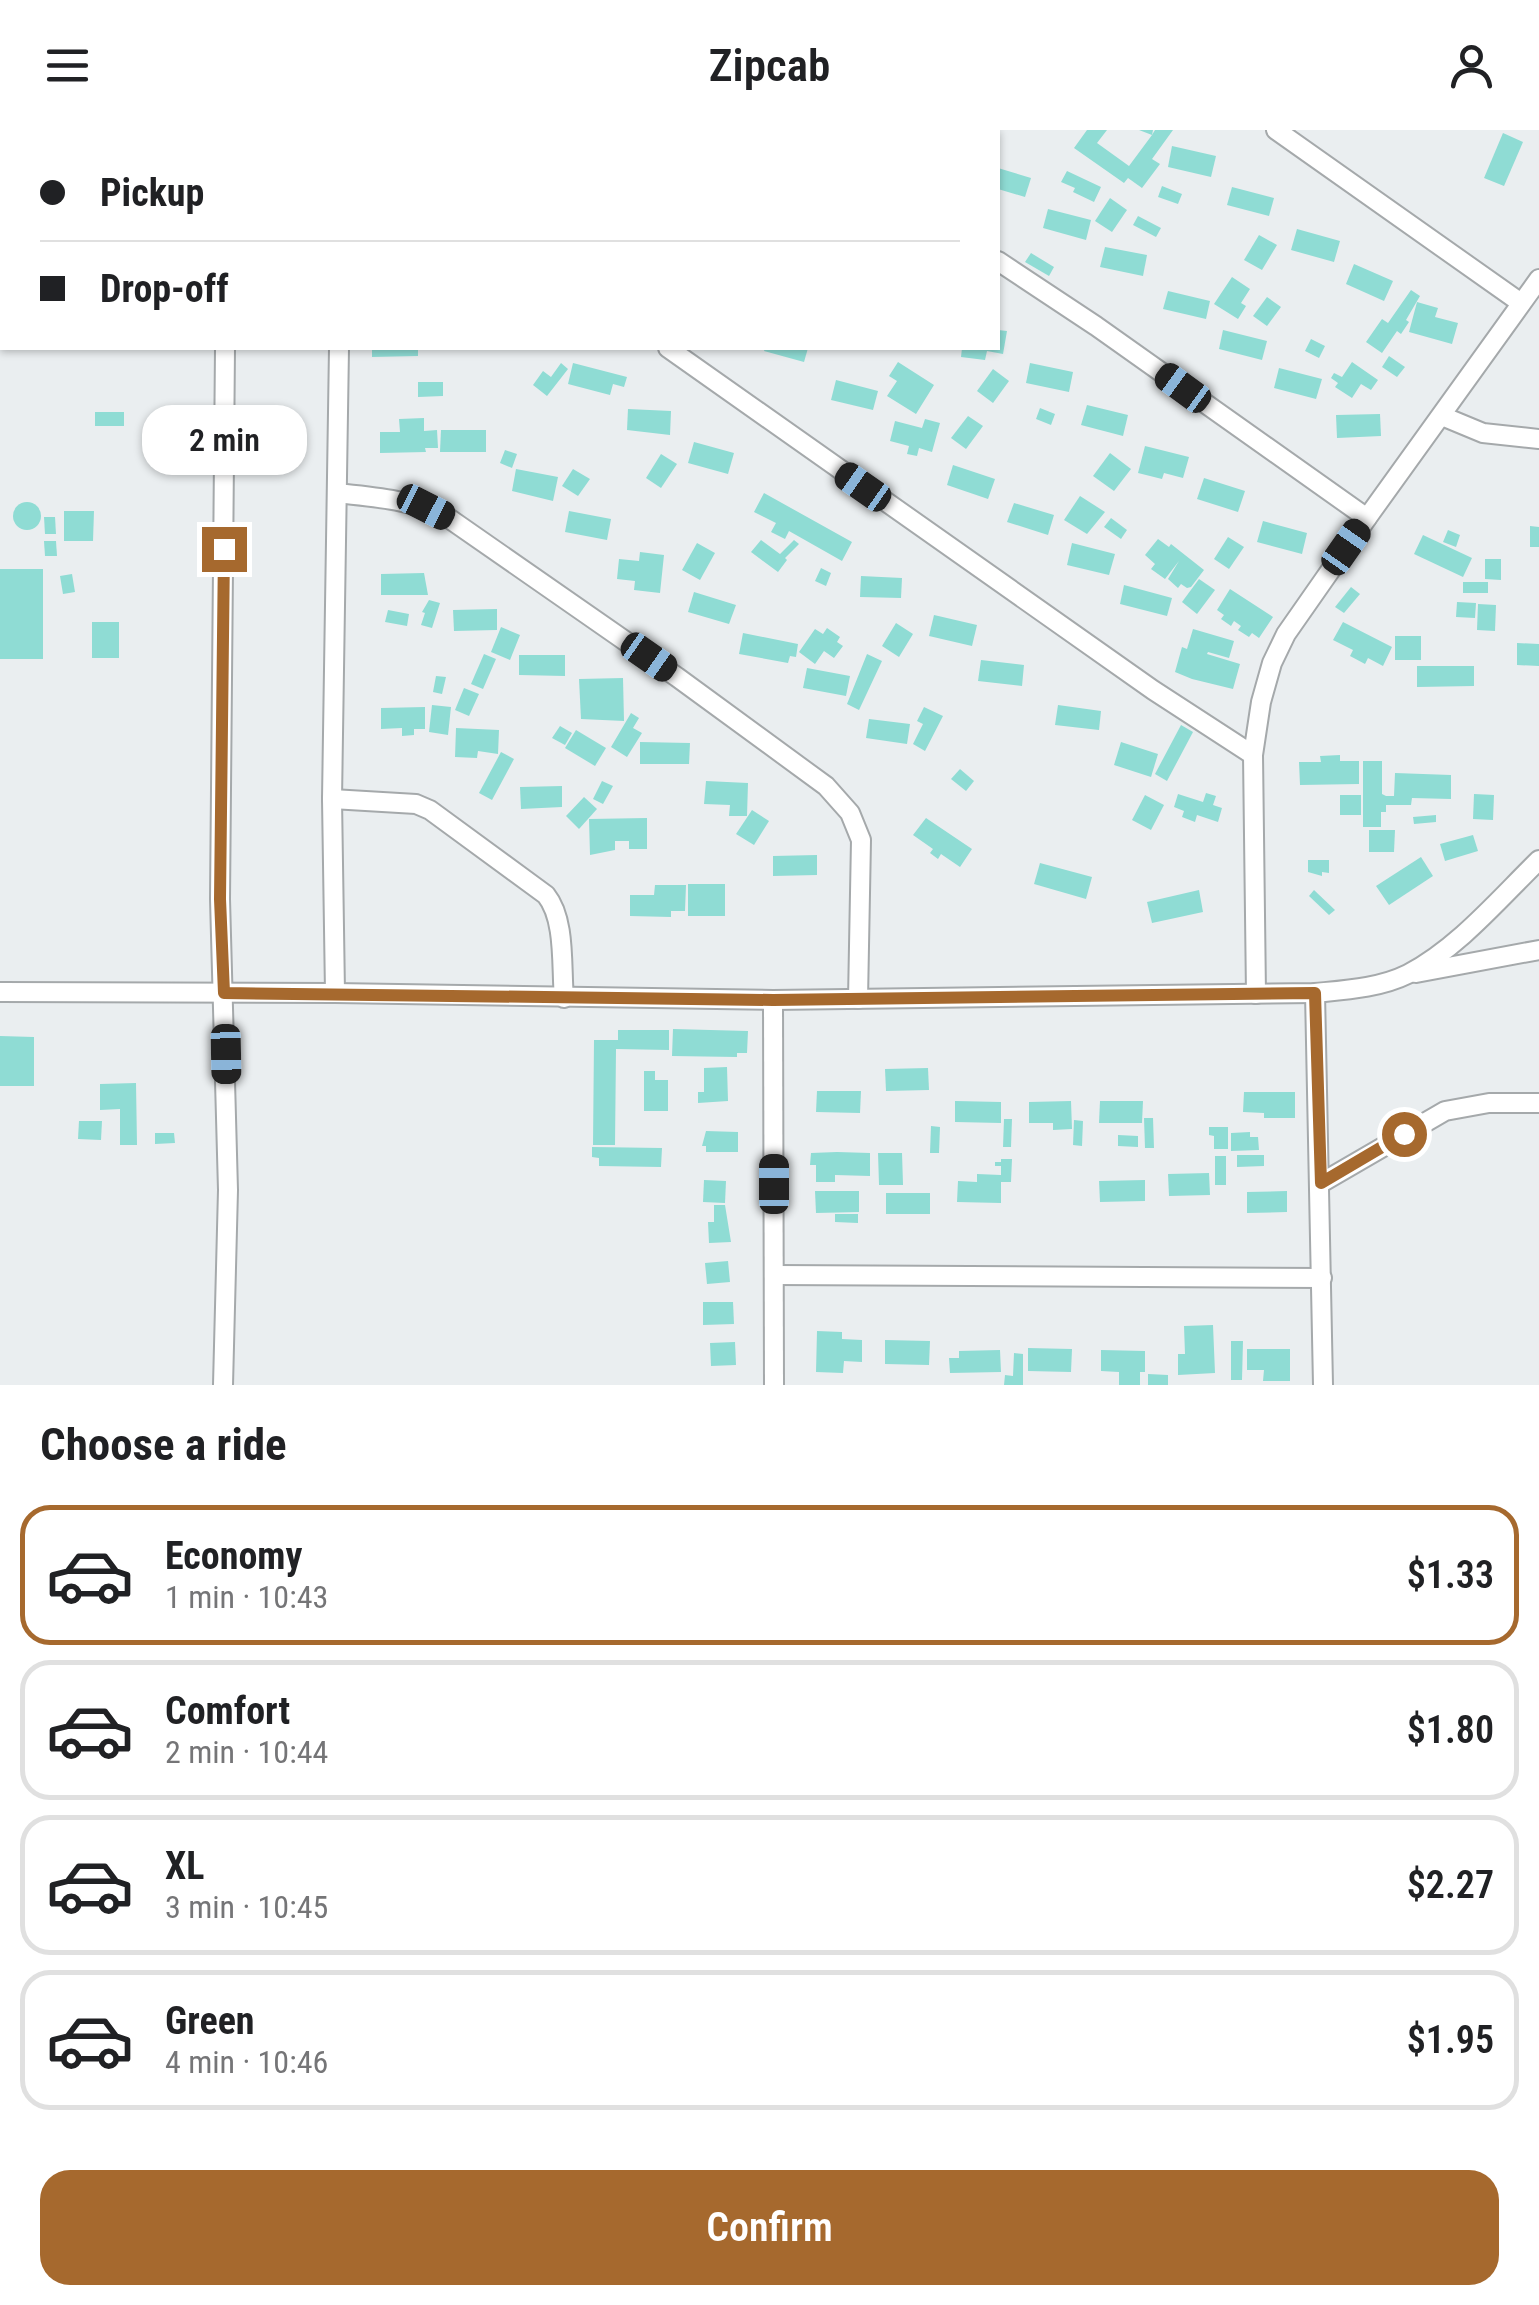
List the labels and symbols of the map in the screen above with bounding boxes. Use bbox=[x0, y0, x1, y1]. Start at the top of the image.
car bbox=[1150, 358, 1216, 418]
callout: 2 min bbox=[142, 404, 306, 474]
car bbox=[830, 458, 896, 516]
car bbox=[392, 480, 460, 534]
car bbox=[1317, 514, 1375, 580]
route end bbox=[202, 527, 247, 572]
car bbox=[616, 628, 682, 686]
car bbox=[210, 1024, 242, 1084]
route start bbox=[1382, 1112, 1427, 1157]
car bbox=[759, 1154, 789, 1214]

